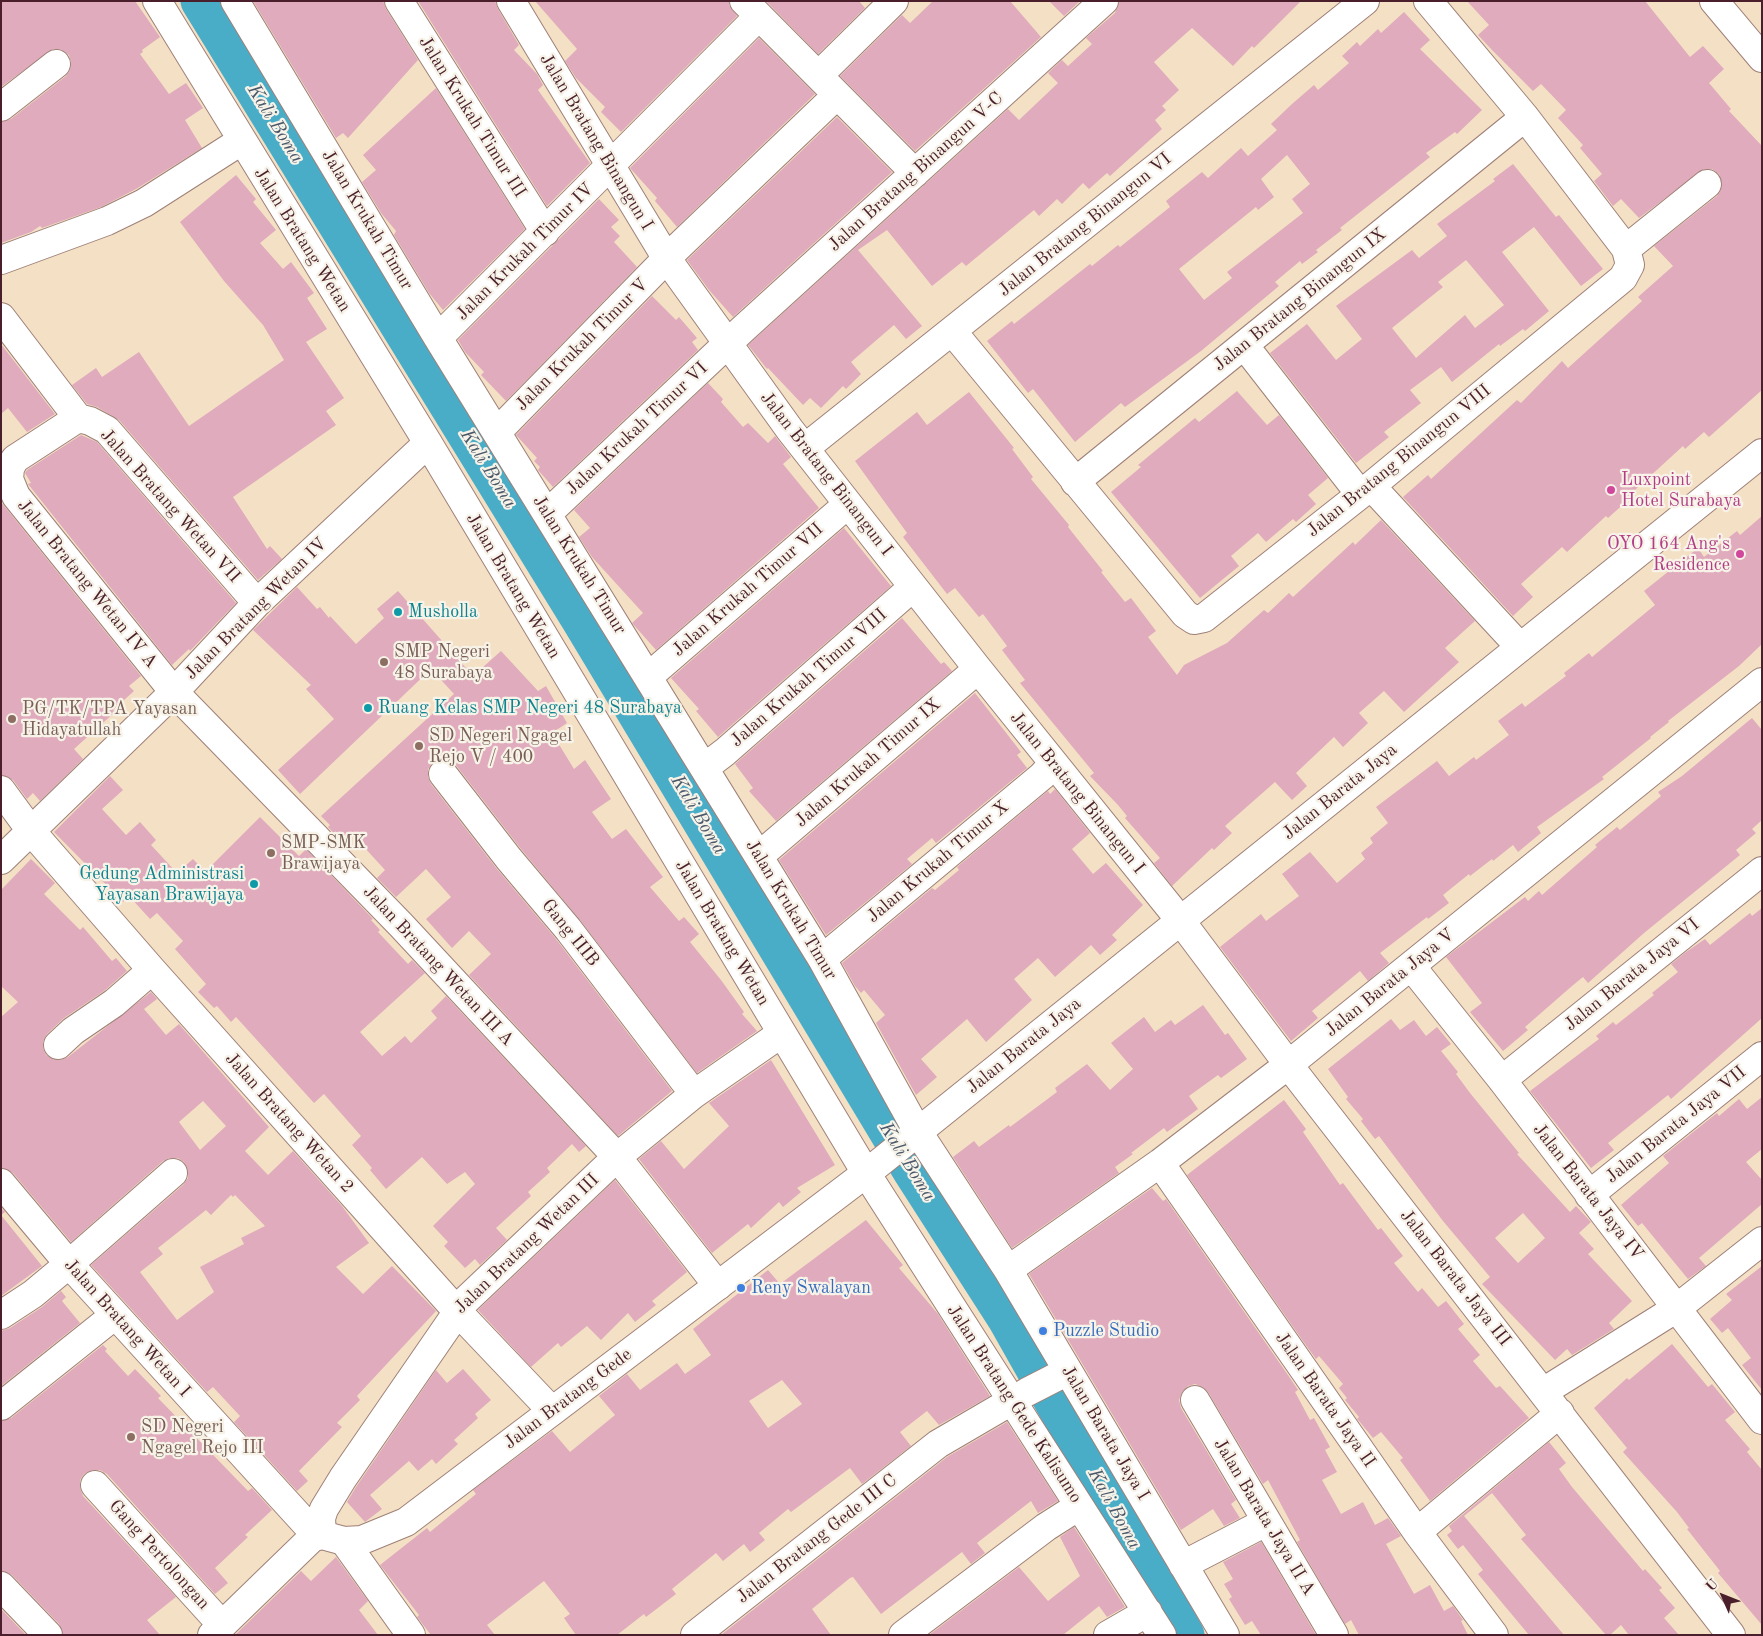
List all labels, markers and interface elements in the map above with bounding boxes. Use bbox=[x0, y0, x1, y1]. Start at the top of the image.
street label: Jalan Krukah Timur III bbox=[414, 32, 530, 202]
street label: Jalan Bratang Binangun I bbox=[535, 50, 657, 234]
water label: Kali Boma bbox=[242, 80, 308, 168]
street label: Jalan Bratang Binangun V-C bbox=[824, 88, 1008, 256]
street label: Jalan Krukah Timur bbox=[317, 146, 417, 294]
street label: Jalan Bratang Binangun VI bbox=[994, 149, 1176, 301]
street label: Jalan Bratang Wetan bbox=[249, 164, 355, 316]
street label: Jalan Krukah Timur IV bbox=[452, 179, 598, 325]
street label: Jalan Bratang Binangun IX bbox=[1209, 224, 1391, 376]
street label: Jalan Krukah Timur V bbox=[511, 274, 653, 416]
street label: Jalan Krukah Timur VI bbox=[562, 358, 712, 500]
street label: Jalan Bratang Binangun VIII bbox=[1303, 380, 1495, 542]
street label: Jalan Bratang Binangun I bbox=[755, 388, 897, 560]
street label: Jalan Bratang Wetan VII bbox=[95, 425, 245, 587]
water label: Kali Boma bbox=[455, 425, 521, 513]
place label: Luxpoint Hotel Surabaya bbox=[1621, 469, 1741, 512]
marker: Luxpoint Hotel Surabaya bbox=[1605, 484, 1617, 496]
street label: Jalan Krukah Timur bbox=[527, 492, 631, 638]
street label: Jalan Bratang Wetan IV A bbox=[12, 495, 162, 673]
street label: Jalan Bratang Wetan bbox=[461, 509, 565, 663]
street label: Jalan Krukah Timur VII bbox=[668, 519, 828, 661]
street label: Jalan Bratang Wetan IV bbox=[180, 533, 332, 685]
place label: OYO 164 Ang's Residence bbox=[1607, 533, 1730, 576]
marker: OYO 164 Ang's Residence bbox=[1734, 548, 1746, 560]
place label: Musholla bbox=[408, 601, 478, 623]
street label: Jalan Krukah Timur VIII bbox=[726, 604, 892, 752]
marker: Musholla bbox=[392, 606, 404, 618]
place label: SMP Negeri 48 Surabaya bbox=[394, 641, 493, 684]
marker: SMP Negeri 48 Surabaya bbox=[378, 656, 390, 668]
street label: Jalan Krukah Timur IX bbox=[791, 694, 945, 832]
place label: Ruang Kelas SMP Negeri 48 Surabaya bbox=[378, 697, 682, 719]
place label: PG/TK/TPA Yayasan Hidayatullah bbox=[22, 698, 197, 741]
marker: Ruang Kelas SMP Negeri 48 Surabaya bbox=[362, 702, 374, 714]
street label: Jalan Bratang Binangun I bbox=[1005, 708, 1149, 878]
marker: PG/TK/TPA Yayasan Hidayatullah bbox=[6, 713, 18, 725]
place label: SD Negeri Ngagel Rejo V / 400 bbox=[429, 725, 572, 768]
street label: Jalan Barata Jaya bbox=[1278, 739, 1402, 845]
marker: SD Negeri Ngagel Rejo V / 400 bbox=[413, 740, 425, 752]
water label: Kali Boma bbox=[665, 771, 731, 859]
street label: Jalan Krukah Timur X bbox=[863, 796, 1013, 928]
place label: SMP-SMK Brawijaya bbox=[281, 832, 366, 874]
street label: Jalan Krukah Timur bbox=[741, 836, 841, 984]
marker: SMP-SMK Brawijaya bbox=[265, 847, 277, 859]
street label: Jalan Bratang Wetan bbox=[670, 856, 774, 1010]
place label: Gedung Administrasi Yayasan Brawijaya bbox=[79, 863, 244, 906]
marker: Gedung Administrasi Yayasan Brawijaya bbox=[248, 878, 260, 890]
street label: Jalan Bratang Wetan III A bbox=[358, 881, 518, 1051]
street label: Gang IIIB bbox=[536, 895, 604, 971]
street label: Jalan Barata Jaya VI bbox=[1560, 914, 1704, 1036]
street label: Jalan Barata Jaya V bbox=[1321, 924, 1459, 1042]
street label: Jalan Barata Jaya bbox=[962, 993, 1086, 1099]
street label: Jalan Bratang Wetan 2 bbox=[220, 1048, 358, 1198]
street label: Jalan Barata Jaya VII bbox=[1601, 1062, 1751, 1188]
water label: Kali Boma bbox=[874, 1118, 940, 1206]
street label: Jalan Barata Jaya IV bbox=[1528, 1119, 1648, 1265]
street label: Jalan Bratang Wetan III bbox=[450, 1169, 604, 1319]
street label: Jalan Barata Jaya III bbox=[1395, 1205, 1515, 1351]
street label: Jalan Bratang Wetan I bbox=[59, 1255, 195, 1401]
place label: Reny Swalayan bbox=[751, 1277, 871, 1299]
marker: Reny Swalayan bbox=[735, 1282, 747, 1294]
street label: Jalan Bratang Gede Kalisumo bbox=[942, 1301, 1086, 1507]
place label: Puzzle Studio bbox=[1053, 1320, 1159, 1342]
marker: Puzzle Studio bbox=[1037, 1325, 1049, 1337]
street label: Jalan Barata Jaya II bbox=[1270, 1328, 1380, 1472]
street label: Jalan Bratang Gede bbox=[500, 1344, 636, 1454]
street label: Jalan Barata Jaya I bbox=[1056, 1362, 1154, 1504]
place label: SD Negeri Ngagel Rejo III bbox=[141, 1416, 264, 1458]
marker: SD Negeri Ngagel Rejo III bbox=[125, 1431, 137, 1443]
street label: Jalan Barata Jaya II A bbox=[1209, 1435, 1319, 1599]
water label: Kali Boma bbox=[1082, 1465, 1146, 1553]
street label: Jalan Bratang Gede III C bbox=[732, 1470, 902, 1608]
street label: Gang Pertolongan bbox=[104, 1496, 214, 1614]
north arrow bbox=[1698, 1571, 1748, 1621]
text: U bbox=[1703, 1577, 1721, 1594]

